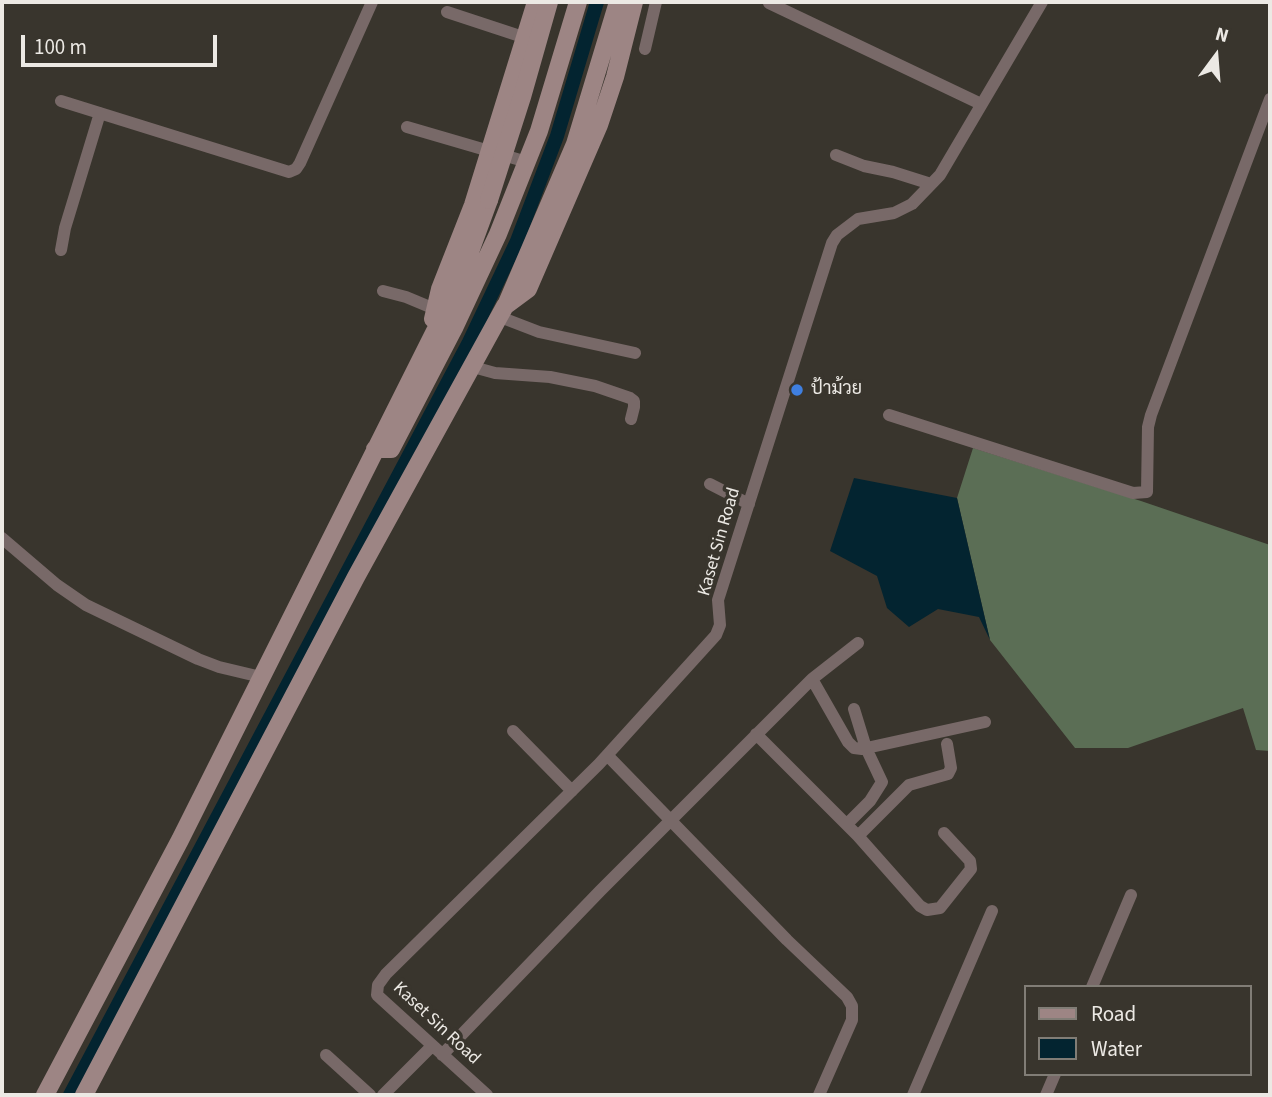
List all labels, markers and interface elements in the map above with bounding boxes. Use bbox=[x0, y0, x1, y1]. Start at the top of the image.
scale bar bbox=[24, 21, 220, 65]
north arrow bbox=[1181, 21, 1251, 91]
text: N bbox=[1212, 21, 1232, 50]
text: 100 m bbox=[34, 32, 87, 62]
place label: ป้าม้วย bbox=[811, 379, 862, 401]
marker: ป้าม้วย bbox=[789, 382, 805, 398]
street label: Kaset Sin Road bbox=[694, 485, 746, 599]
street label: Kaset Sin Road bbox=[388, 978, 484, 1070]
legend bbox=[1024, 985, 1251, 1076]
text: Road bbox=[1091, 999, 1136, 1029]
text: Water bbox=[1091, 1034, 1142, 1064]

